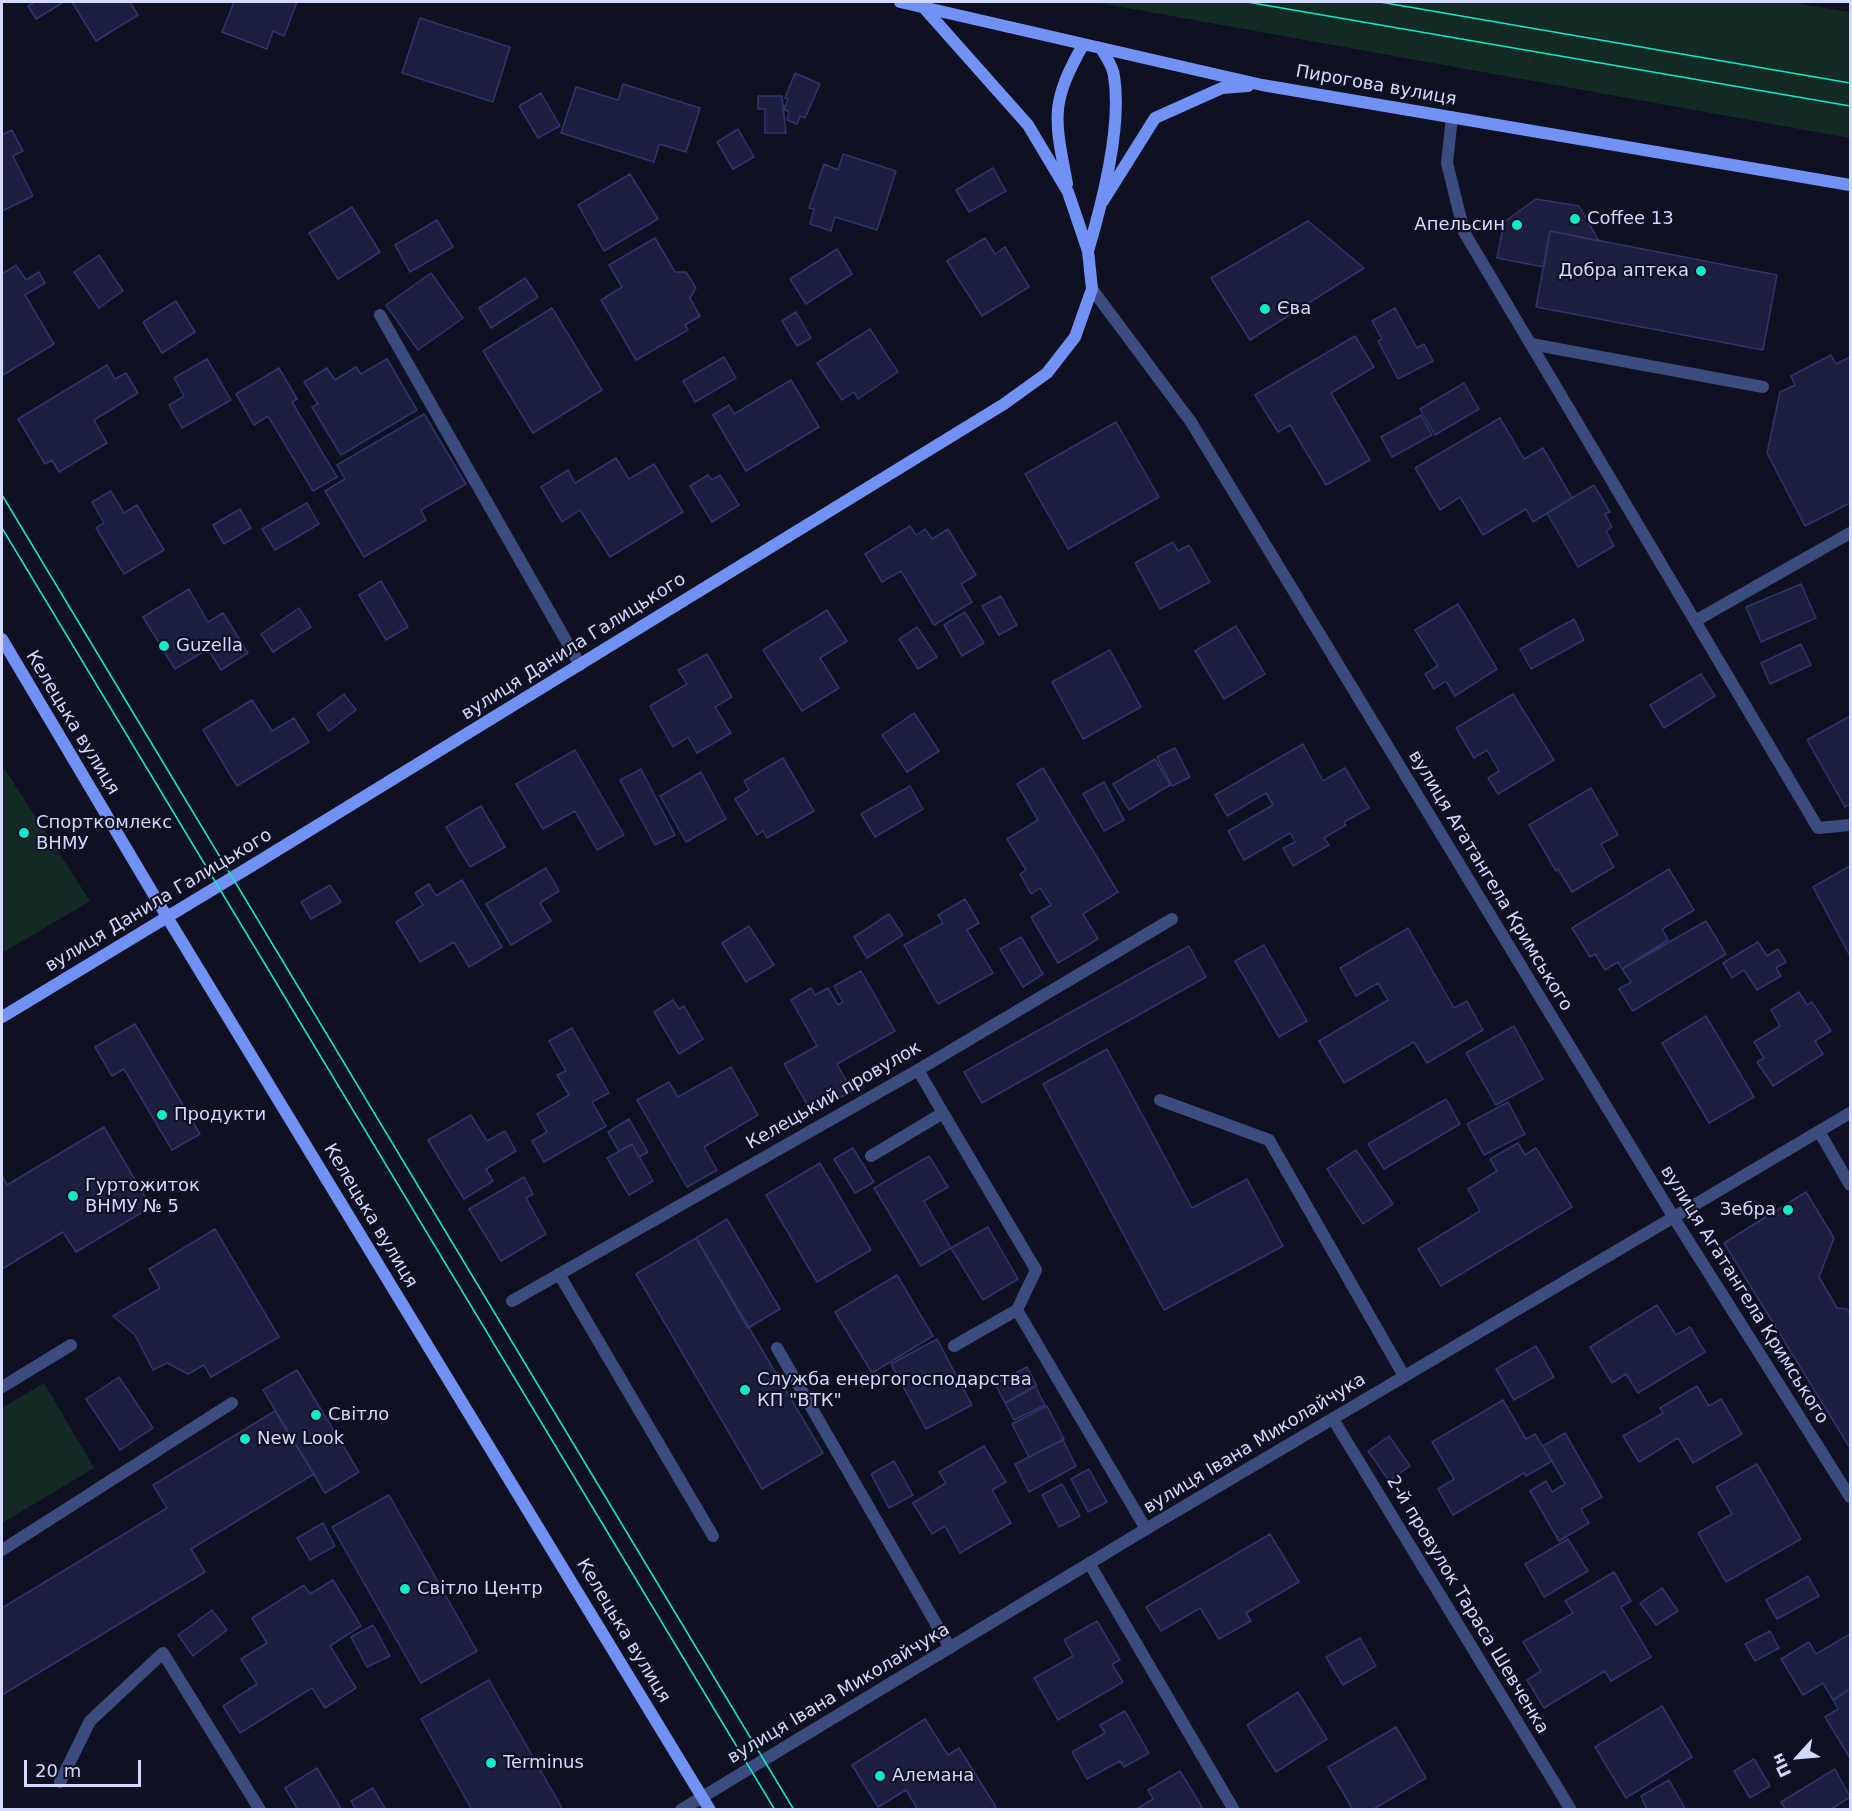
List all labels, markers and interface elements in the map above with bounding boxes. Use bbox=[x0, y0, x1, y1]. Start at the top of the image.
street label: Пирогова вулиця bbox=[1294, 61, 1458, 111]
place label: Coffee 13 bbox=[1587, 208, 1674, 230]
marker: Coffee 13 bbox=[1568, 212, 1582, 226]
place label: Апельсин bbox=[1414, 214, 1505, 236]
marker: Апельсин bbox=[1510, 218, 1524, 232]
place label: Добра аптека bbox=[1558, 260, 1689, 282]
marker: Добра аптека bbox=[1694, 264, 1708, 278]
place label: Єва bbox=[1277, 298, 1311, 320]
marker: Єва bbox=[1258, 302, 1272, 316]
street label: вулиця Данила Галицького bbox=[458, 569, 690, 725]
place label: Guzella bbox=[176, 635, 243, 657]
marker: Guzella bbox=[157, 639, 171, 653]
street label: Келецька вулиця bbox=[20, 647, 124, 799]
street label: вулиця Агатангела Кримського bbox=[1403, 747, 1577, 1015]
place label: Спорткомлекс ВНМУ bbox=[36, 812, 172, 854]
street label: вулиця Данила Галицького bbox=[42, 825, 276, 977]
marker: Спорткомлекс ВНМУ bbox=[17, 826, 31, 840]
street label: Келецький провулок bbox=[743, 1037, 925, 1155]
place label: Продукти bbox=[174, 1104, 266, 1126]
marker: Продукти bbox=[155, 1108, 169, 1122]
street label: Келецька вулиця bbox=[318, 1140, 422, 1292]
street label: вулиця Агатангела Кримського bbox=[1655, 1162, 1833, 1428]
place label: Гуртожиток ВНМУ № 5 bbox=[85, 1175, 200, 1218]
marker: Гуртожиток ВНМУ № 5 bbox=[66, 1189, 80, 1203]
place label: Зебра bbox=[1720, 1199, 1776, 1221]
marker: Зебра bbox=[1781, 1203, 1795, 1217]
place label: Служба енергогосподарства КП "ВТК" bbox=[757, 1369, 1032, 1412]
street label: вулиця Івана Миколайчука bbox=[1140, 1369, 1370, 1519]
marker: Служба енергогосподарства КП "ВТК" bbox=[738, 1383, 752, 1397]
place label: Світло bbox=[328, 1404, 389, 1426]
marker: Світло bbox=[309, 1408, 323, 1422]
place label: New Look bbox=[257, 1428, 344, 1450]
marker: New Look bbox=[238, 1432, 252, 1446]
street label: 2-й провулок Тараса Шевченка bbox=[1381, 1472, 1553, 1738]
street label: Келецька вулиця bbox=[571, 1555, 675, 1707]
place label: Світло Центр bbox=[417, 1578, 543, 1600]
marker: Світло Центр bbox=[398, 1582, 412, 1596]
street label: вулиця Івана Миколайчука bbox=[724, 1619, 954, 1769]
north arrow bbox=[1768, 1727, 1828, 1787]
scale bar bbox=[27, 1748, 144, 1786]
text: Пн bbox=[1767, 1750, 1795, 1780]
place label: Terminus bbox=[503, 1752, 584, 1774]
marker: Terminus bbox=[484, 1756, 498, 1770]
text: 20 m bbox=[35, 1760, 81, 1781]
place label: Алемана bbox=[892, 1765, 974, 1787]
marker: Алемана bbox=[873, 1769, 887, 1783]

